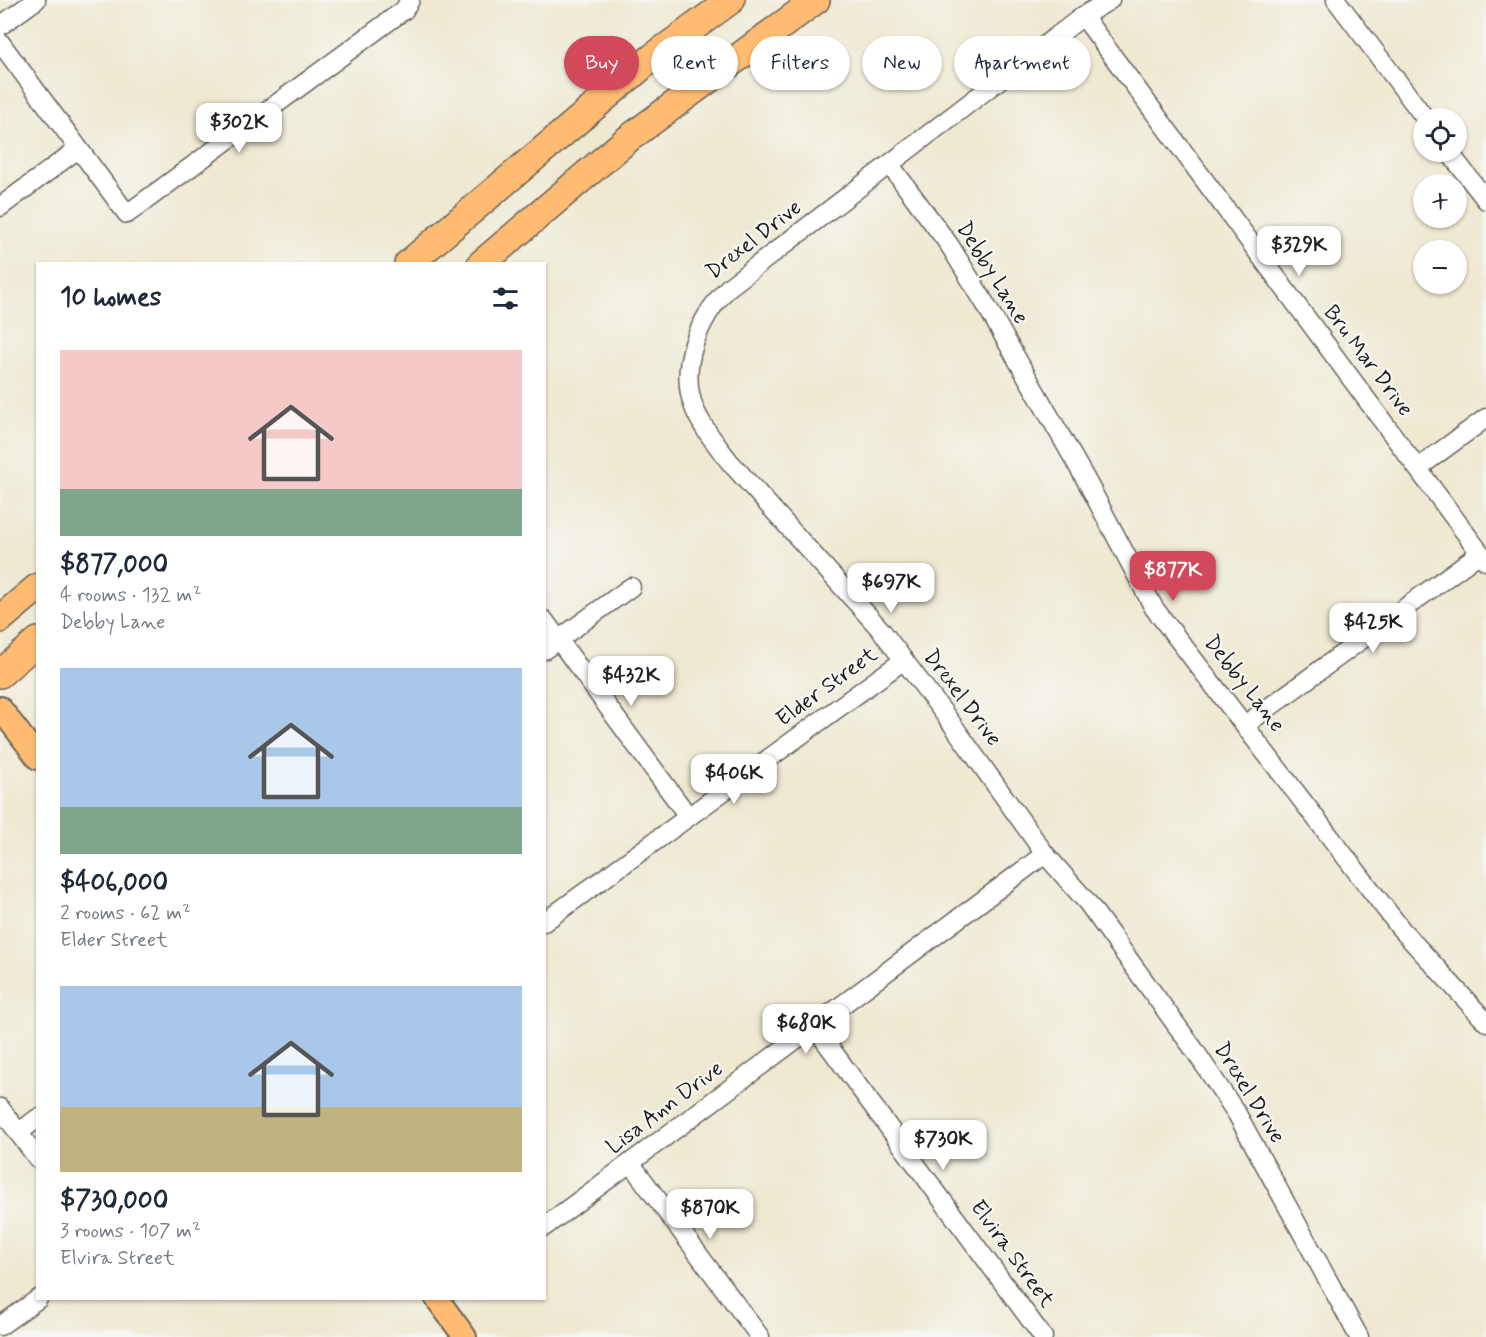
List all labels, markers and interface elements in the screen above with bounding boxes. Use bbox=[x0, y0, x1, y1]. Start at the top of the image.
chip: Buy bbox=[564, 36, 639, 90]
chip: Rent bbox=[651, 36, 738, 90]
chip: Filters bbox=[750, 36, 850, 90]
chip: New bbox=[862, 36, 942, 90]
chip: Apartment bbox=[954, 36, 1091, 90]
pin: $302K bbox=[197, 103, 281, 154]
map controls bbox=[1413, 108, 1467, 294]
button: locate bbox=[1413, 108, 1467, 162]
text: $302K bbox=[210, 109, 268, 136]
button: + bbox=[1413, 174, 1467, 228]
street label: Drexel Drive bbox=[700, 194, 808, 286]
street label: Debby Lane bbox=[949, 216, 1035, 330]
pin: $329K bbox=[1257, 226, 1341, 277]
text: $329K bbox=[1271, 232, 1327, 259]
button: − bbox=[1413, 240, 1467, 294]
text: 10 homes bbox=[60, 281, 161, 315]
icon: filters bbox=[489, 282, 522, 315]
street label: Bru Mar Drive bbox=[1317, 300, 1419, 422]
icon: home bbox=[237, 389, 345, 497]
text: $877,000 bbox=[60, 548, 168, 582]
pin: $877K bbox=[1131, 551, 1215, 602]
text: $877K bbox=[1144, 557, 1202, 584]
pin: $697K bbox=[849, 563, 933, 614]
text: $697K bbox=[861, 569, 921, 596]
text: 4 rooms · 132 m² bbox=[60, 582, 201, 609]
pin: $425K bbox=[1331, 603, 1415, 654]
text: Debby Lane bbox=[60, 609, 165, 636]
text: $425K bbox=[1343, 609, 1403, 636]
street label: Debby Lane bbox=[1197, 630, 1291, 738]
street label: Elder Street bbox=[771, 641, 883, 733]
street label: Drexel Drive bbox=[917, 644, 1007, 752]
pin: $432K bbox=[589, 656, 673, 707]
text: $432K bbox=[602, 662, 660, 689]
icon: home bbox=[237, 707, 345, 815]
pin: $406K bbox=[692, 754, 776, 805]
text: $406K bbox=[705, 760, 763, 787]
text: $406,000 bbox=[60, 866, 168, 900]
text: 2 rooms · 62 m² bbox=[60, 900, 191, 927]
text: Elder Street bbox=[60, 927, 168, 954]
pin: $680K bbox=[764, 1004, 848, 1055]
text: $680K bbox=[776, 1010, 836, 1037]
icon: home bbox=[237, 1025, 345, 1133]
street label: Drexel Drive bbox=[1207, 1037, 1291, 1149]
street label: Lisa Ann Drive bbox=[601, 1055, 729, 1161]
pin: $730K bbox=[901, 1120, 985, 1171]
text: $730K bbox=[914, 1126, 972, 1153]
text: $730,000 bbox=[60, 1184, 168, 1218]
pin: $870K bbox=[668, 1189, 752, 1240]
text: $870K bbox=[680, 1195, 740, 1222]
street label: Elvira Street bbox=[964, 1195, 1061, 1313]
text: 3 rooms · 107 m² bbox=[60, 1218, 201, 1245]
text: Elvira Street bbox=[60, 1245, 175, 1272]

